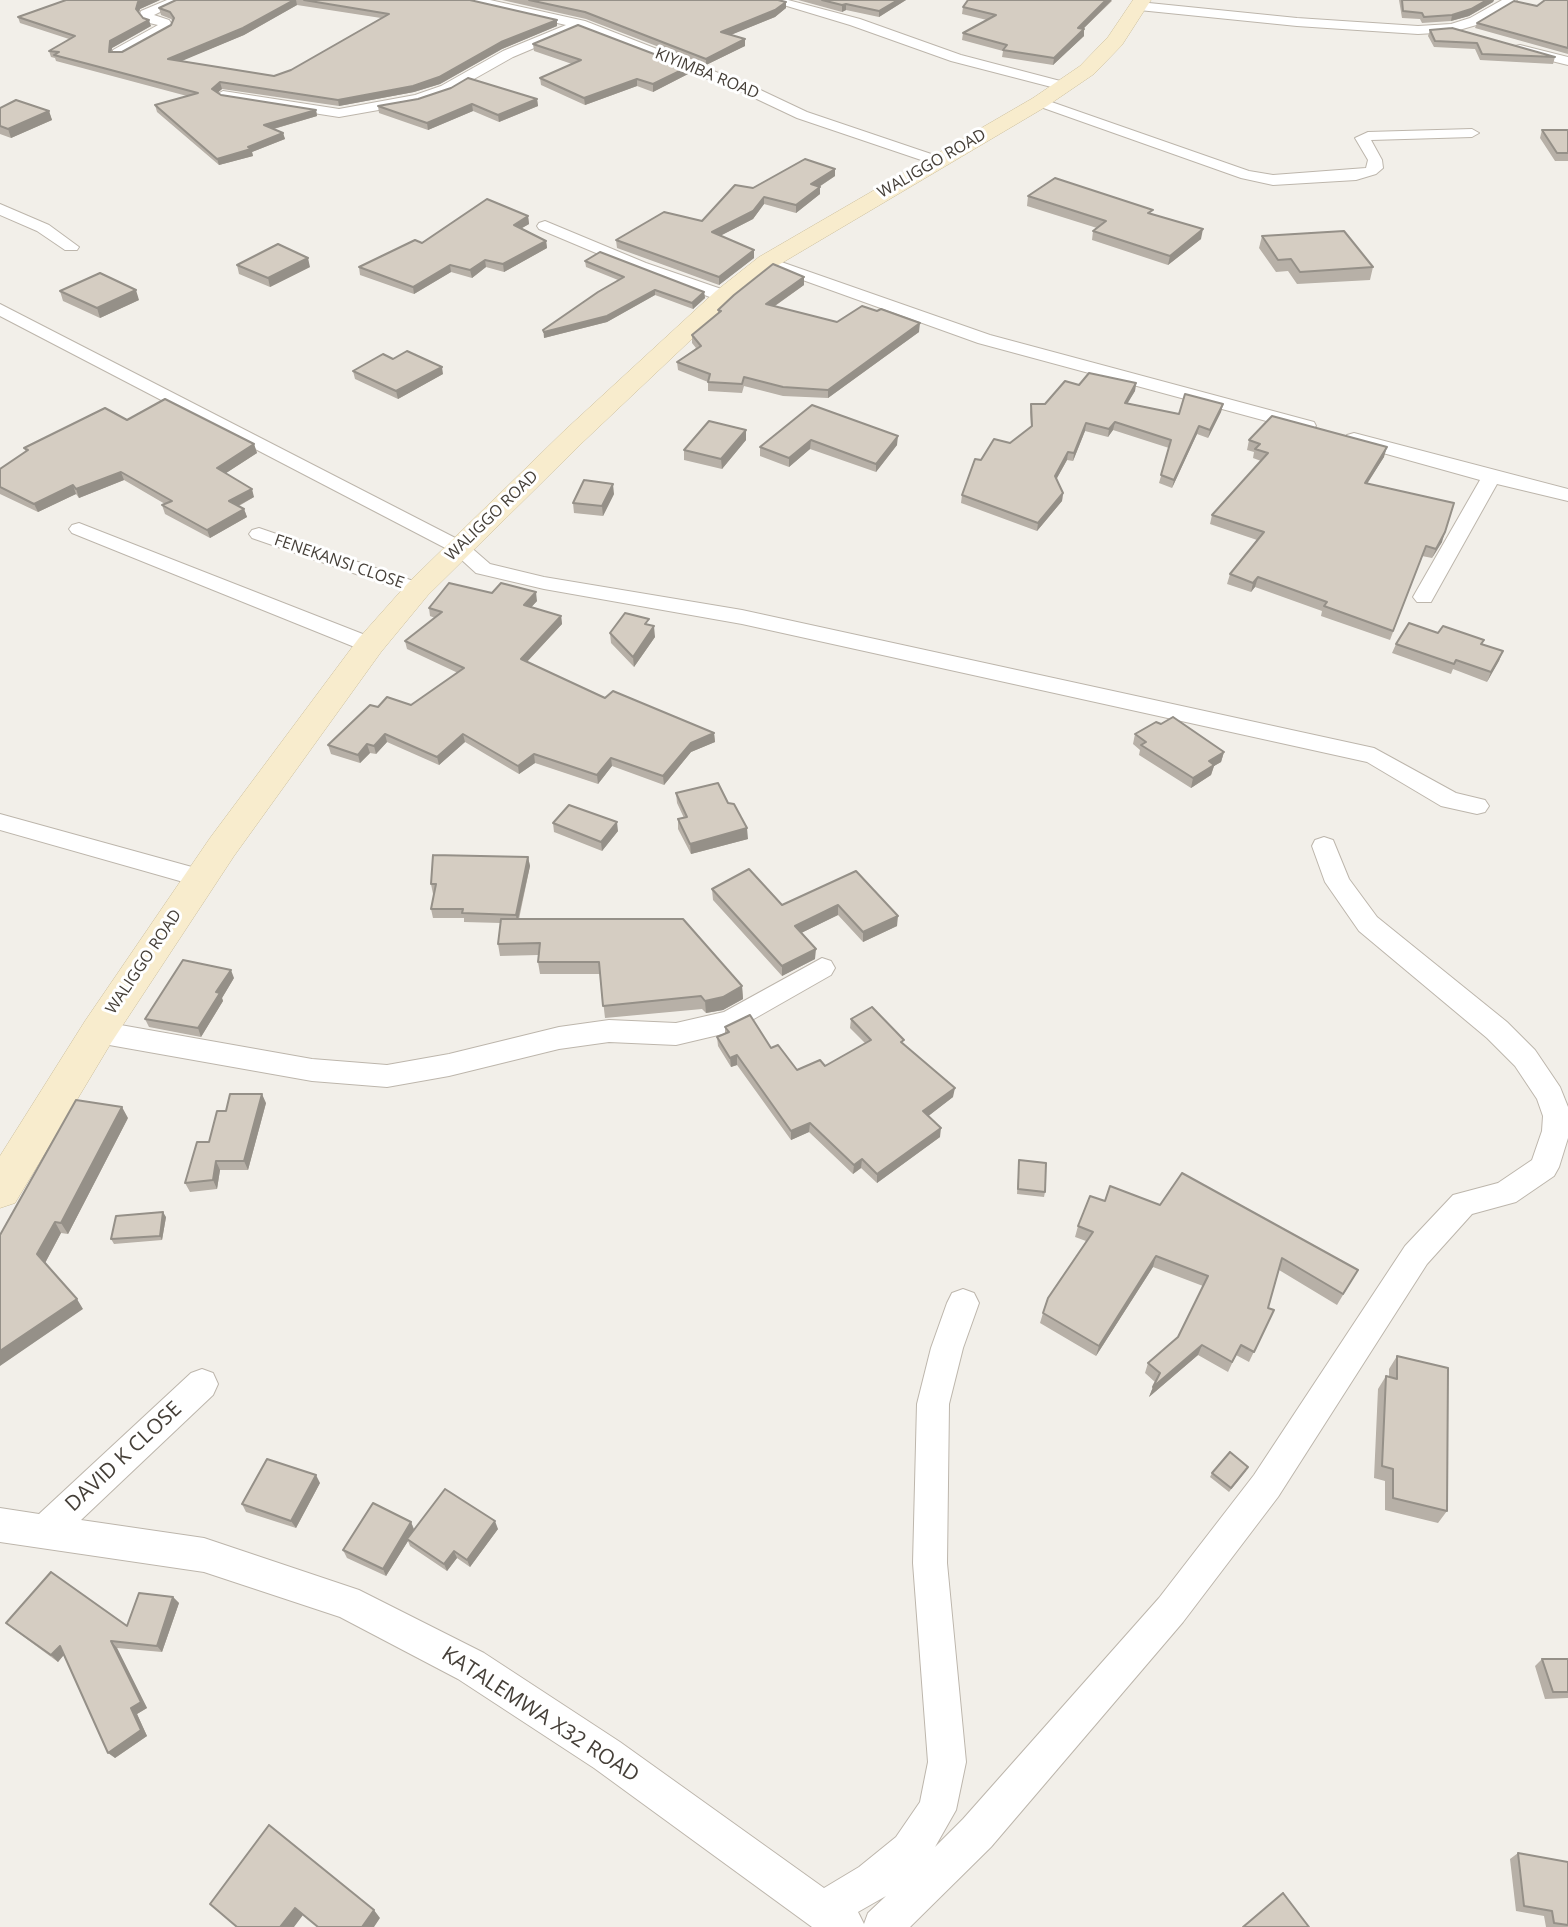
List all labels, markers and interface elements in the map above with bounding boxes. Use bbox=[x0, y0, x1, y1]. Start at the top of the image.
street label: KIYIMBA ROAD bbox=[652, 44, 762, 104]
street label: WALIGGO ROAD bbox=[875, 125, 989, 203]
street label: WALIGGO ROAD bbox=[442, 467, 542, 565]
street label: FENEKANSI CLOSE bbox=[272, 531, 406, 593]
street label: WALIGGO ROAD bbox=[102, 906, 186, 1018]
street label: DAVID K CLOSE bbox=[61, 1397, 187, 1517]
street label: KATALEMWA X32 ROAD bbox=[437, 1642, 643, 1788]

